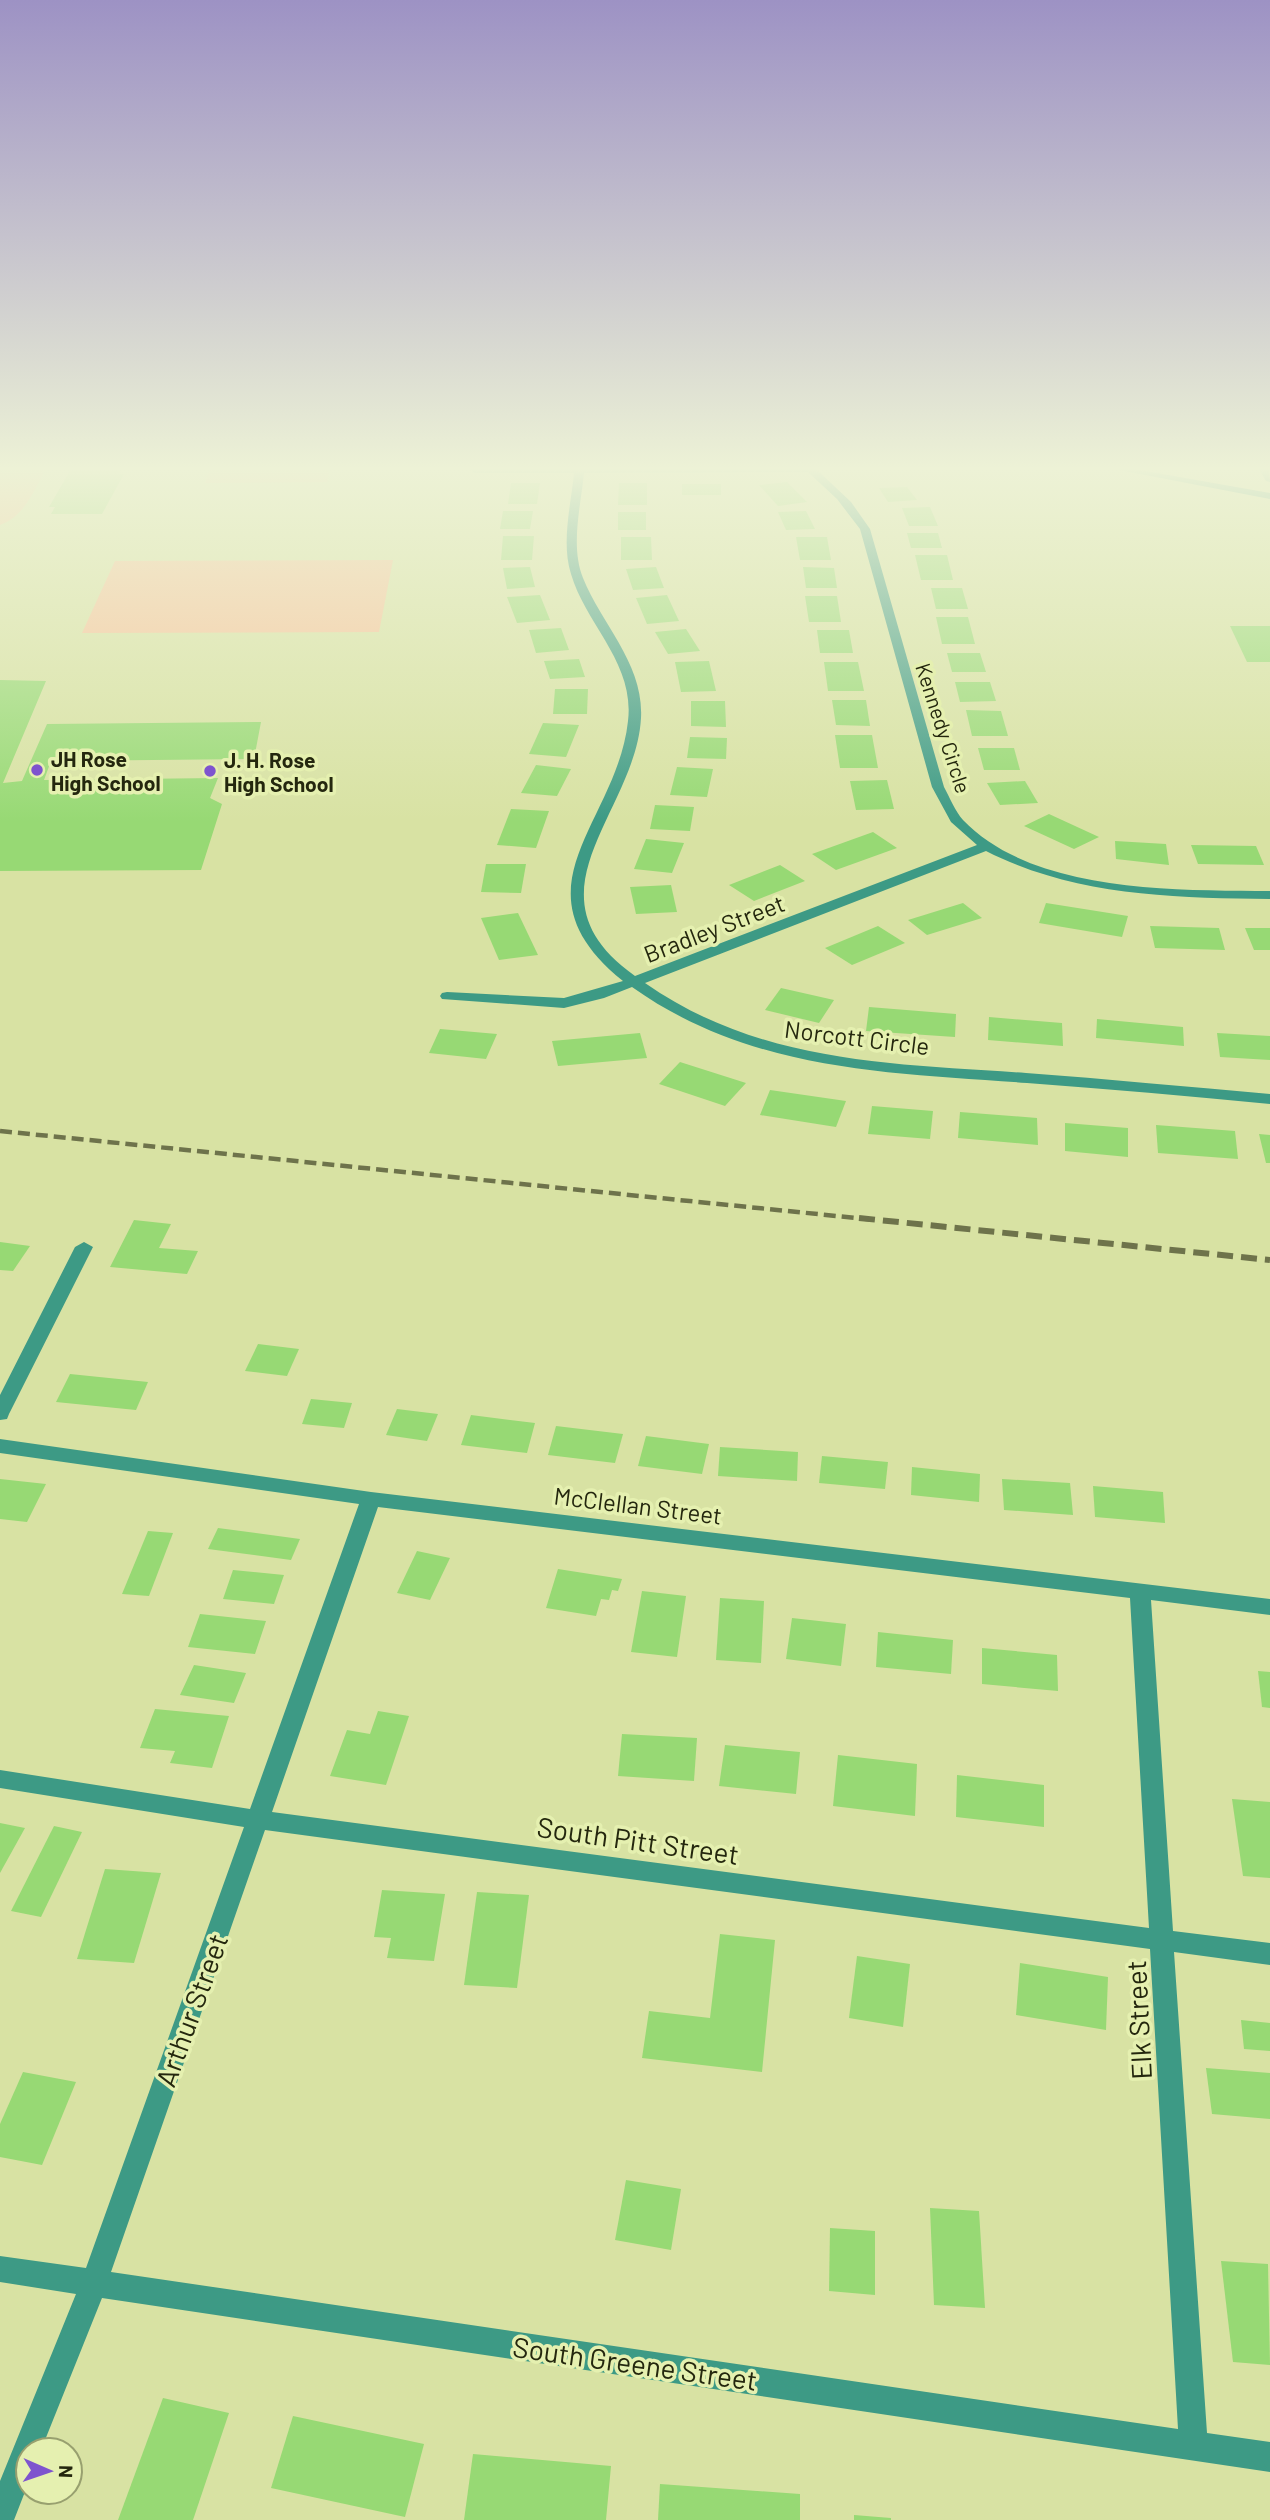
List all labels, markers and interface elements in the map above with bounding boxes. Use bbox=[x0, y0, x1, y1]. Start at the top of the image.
street label: Kennedy Circle bbox=[911, 660, 977, 796]
place label: JH Rose High School bbox=[51, 746, 161, 795]
place label: J. H. Rose High School bbox=[224, 747, 334, 796]
marker: JH Rose High School bbox=[29, 762, 45, 778]
marker: J. H. Rose High School bbox=[202, 763, 218, 779]
street label: Bradley Street bbox=[639, 888, 789, 968]
street label: Norcott Circle bbox=[783, 1014, 931, 1060]
street label: McClellan Street bbox=[552, 1480, 724, 1530]
street label: South Pitt Street bbox=[535, 1809, 741, 1871]
street label: Arthur Street bbox=[148, 1929, 234, 2091]
street label: Elk Street bbox=[1118, 1959, 1158, 2081]
street label: South Greene Street bbox=[511, 2329, 759, 2397]
north arrow bbox=[14, 2436, 84, 2506]
text: N bbox=[55, 2465, 78, 2478]

